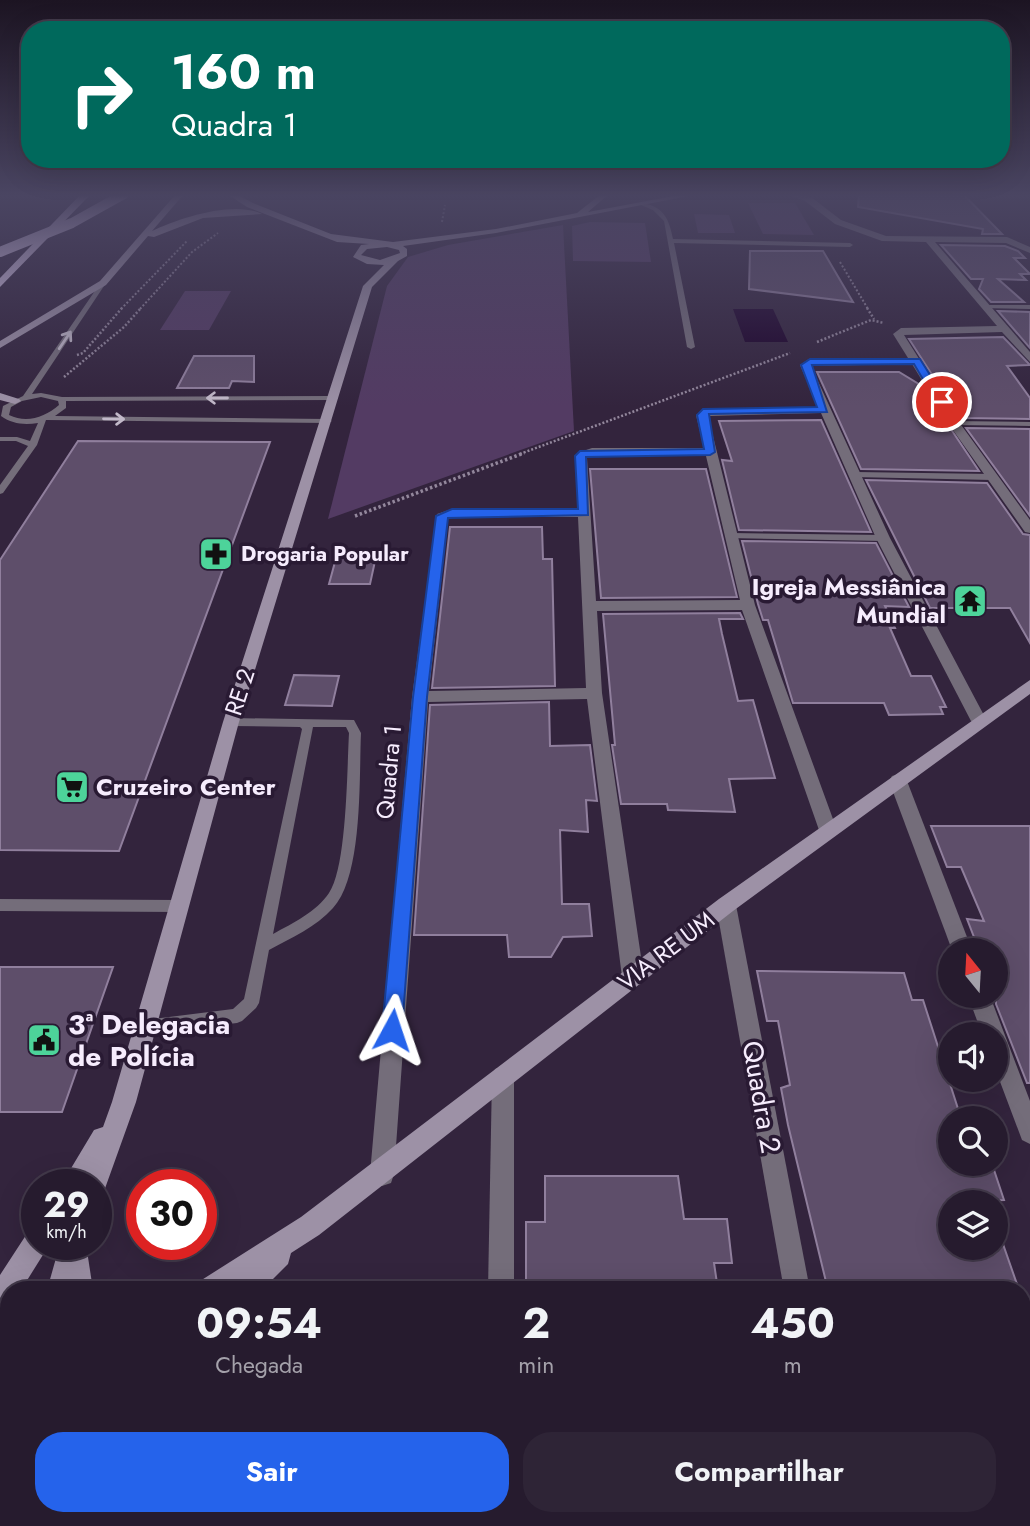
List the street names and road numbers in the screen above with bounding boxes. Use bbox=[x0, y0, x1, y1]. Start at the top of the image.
street label: RE 2 bbox=[216, 664, 264, 720]
street label: Quadra 1 bbox=[367, 723, 410, 821]
street label: VIA RE UM bbox=[610, 903, 721, 999]
street label: Quadra 2 bbox=[731, 1038, 792, 1157]

